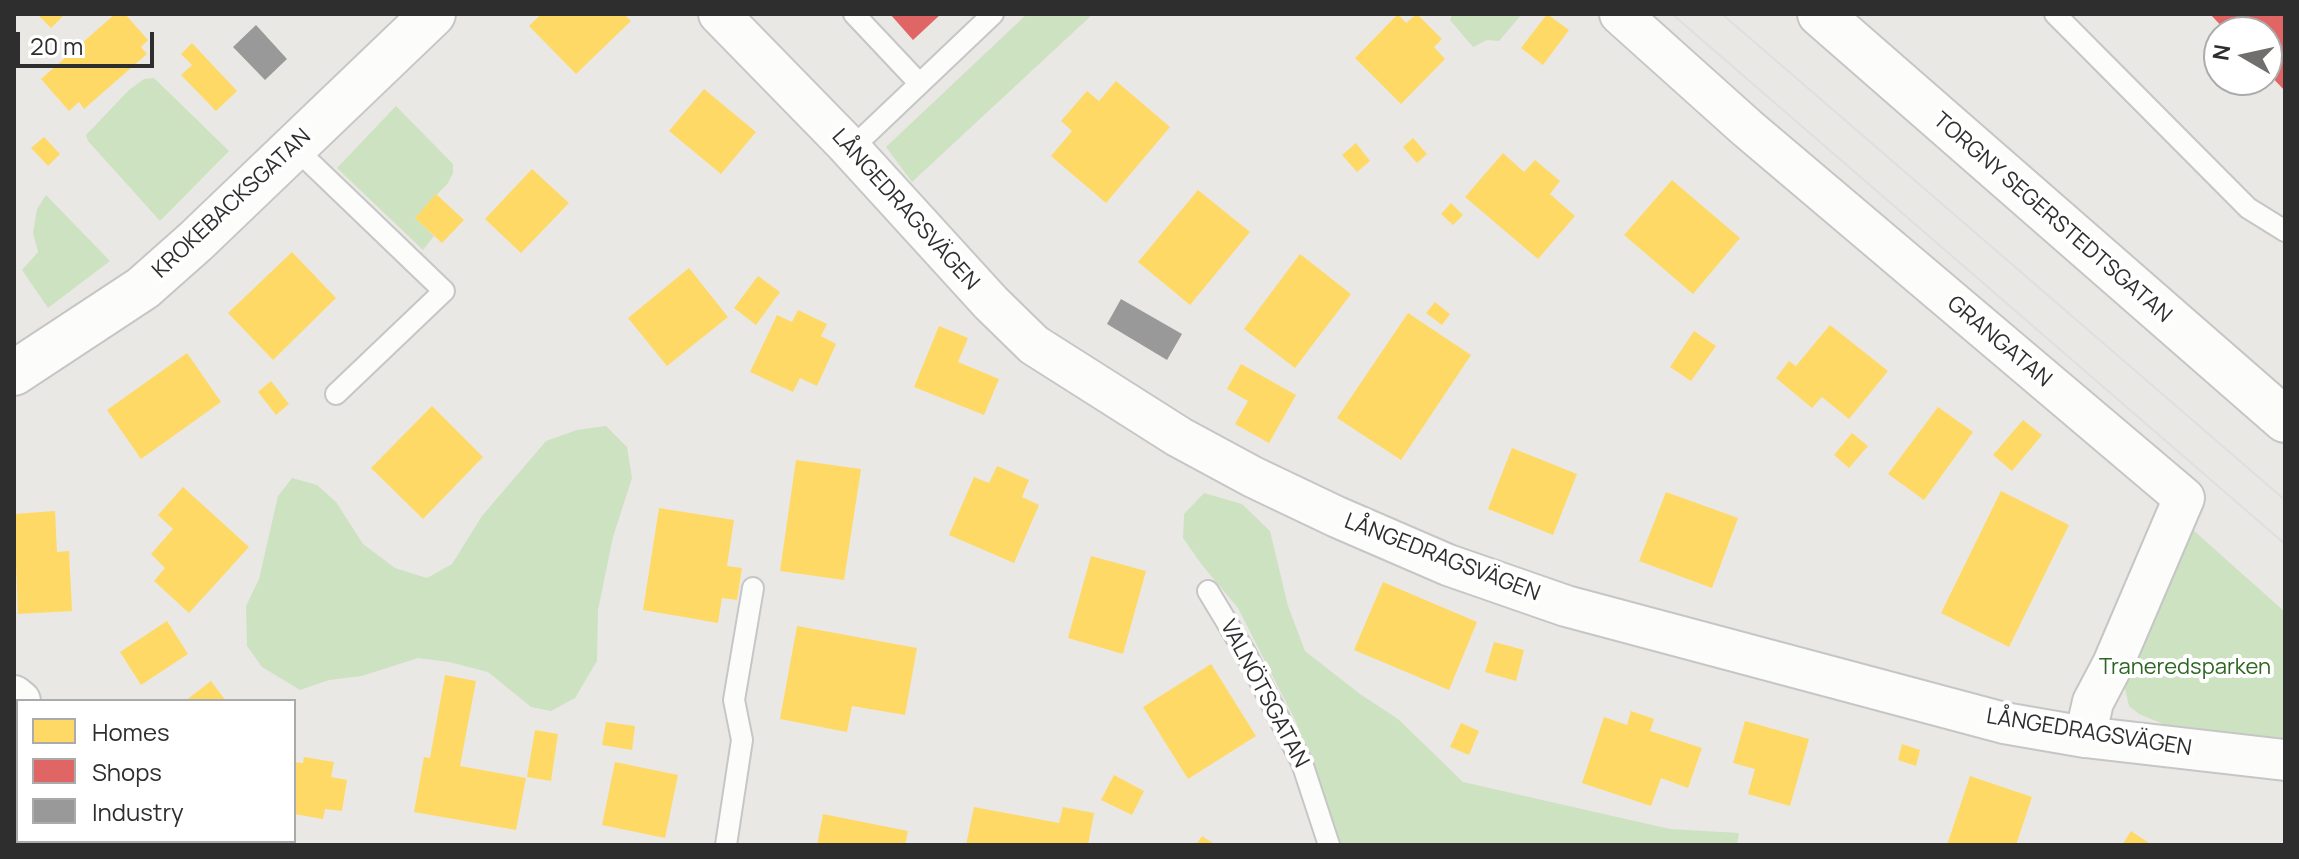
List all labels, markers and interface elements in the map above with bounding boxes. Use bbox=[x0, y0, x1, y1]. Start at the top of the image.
scale bar bbox=[20, 16, 158, 66]
north arrow bbox=[2203, 16, 2283, 96]
text: 20 m bbox=[30, 29, 83, 62]
text: N bbox=[2205, 42, 2237, 63]
street label: TORGNY SEGERSTEDTSGATAN bbox=[1927, 107, 2177, 329]
street label: KROKEBACKSGATAN bbox=[147, 124, 317, 284]
street label: LÅNGEDRAGSVÄGEN bbox=[826, 124, 984, 296]
street label: GRANGATAN bbox=[1942, 291, 2056, 393]
street label: LÅNGEDRAGSVÄGEN bbox=[1340, 509, 1544, 607]
street label: VALNÖTSGATAN bbox=[1214, 616, 1314, 772]
park label: Traneredsparken bbox=[2099, 655, 2271, 681]
legend bbox=[16, 699, 296, 843]
street label: LÅNGEDRAGSVÄGEN bbox=[1985, 704, 2193, 762]
text: Homes bbox=[92, 715, 170, 748]
text: Shops bbox=[92, 755, 162, 788]
text: Industry bbox=[92, 795, 184, 828]

